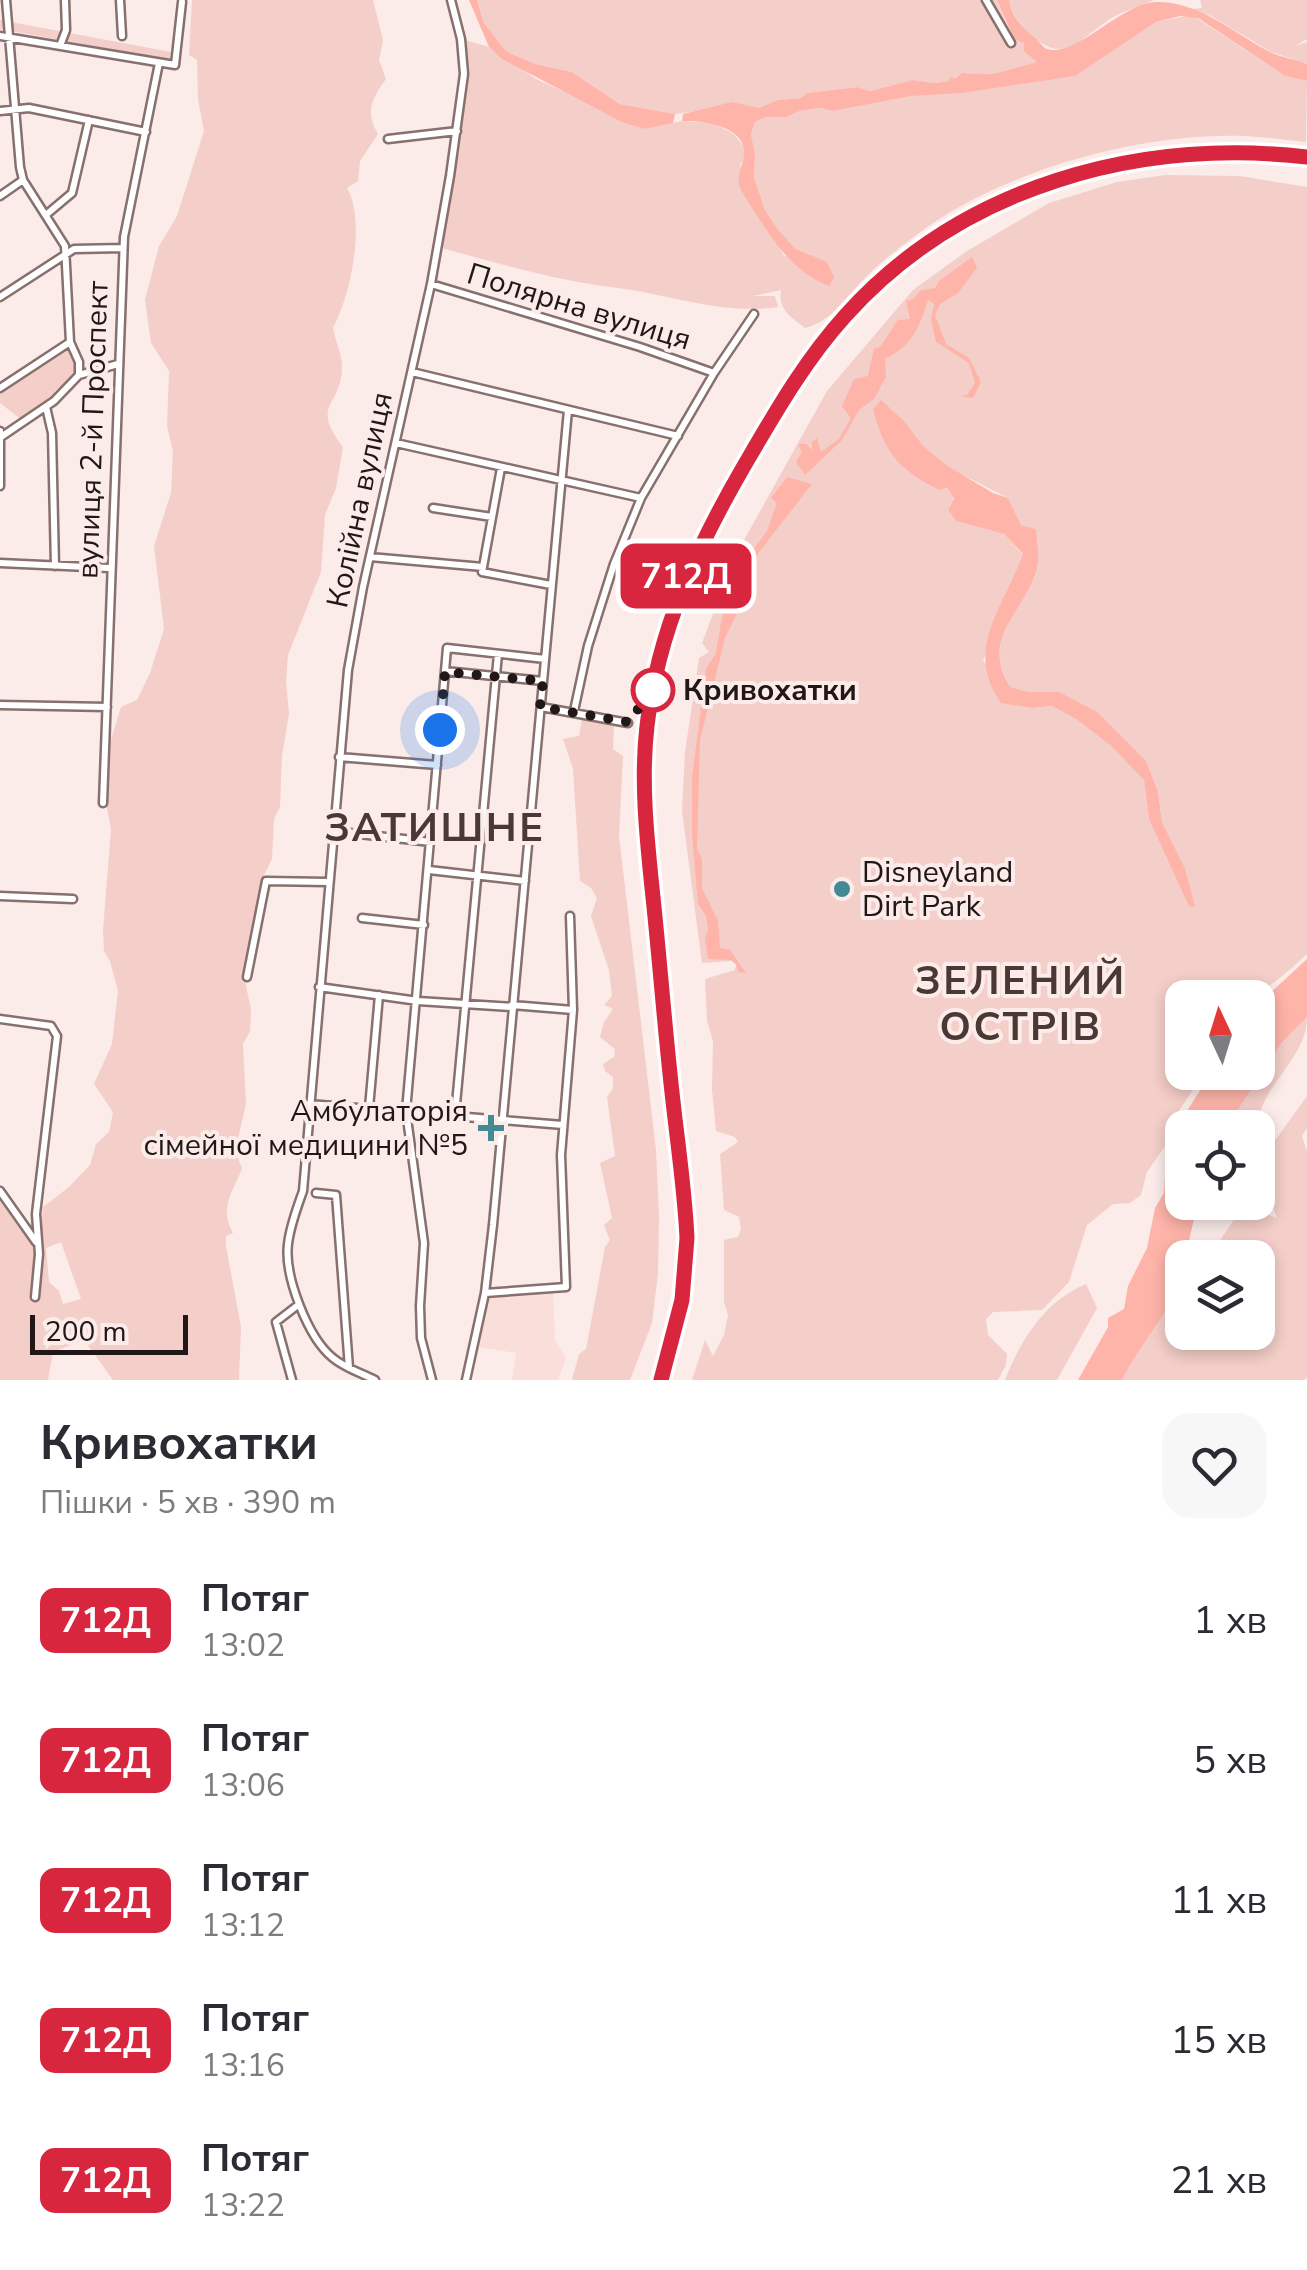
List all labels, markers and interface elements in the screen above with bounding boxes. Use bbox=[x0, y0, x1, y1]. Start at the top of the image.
street label: Полярна вулиця bbox=[462, 253, 696, 361]
street label: вулиця 2-й Проспект bbox=[67, 280, 119, 580]
street label: Колійна вулиця bbox=[317, 388, 403, 612]
line badge: 712Д bbox=[616, 544, 756, 608]
text: 712Д bbox=[641, 553, 731, 600]
marker: Кривохатки bbox=[632, 669, 674, 711]
place label: Кривохатки bbox=[683, 670, 857, 711]
your location bbox=[415, 705, 465, 755]
district label: ЗАТИШНЕ bbox=[324, 801, 546, 855]
place label: Disneyland Dirt Park bbox=[862, 852, 1013, 927]
marker: Disneyland Dirt Park bbox=[831, 878, 853, 900]
district label: ЗЕЛЕНИЙ ОСТРІВ bbox=[915, 954, 1127, 1054]
north arrow bbox=[1165, 980, 1275, 1090]
map controls bbox=[1165, 980, 1275, 1350]
place label: Амбулаторія сімейної медицини №5 bbox=[143, 1091, 468, 1166]
button: locate bbox=[1165, 1110, 1275, 1220]
marker: Амбулаторія сімейної медицини №5 bbox=[478, 1115, 504, 1141]
button: layers bbox=[1165, 1240, 1275, 1350]
scale bar bbox=[30, 1310, 188, 1354]
text: 200 m bbox=[45, 1313, 127, 1351]
text: Кривохатки bbox=[40, 1410, 318, 1476]
button: heart bbox=[1162, 1413, 1267, 1518]
text: Пішки · 5 хв · 390 m bbox=[40, 1481, 336, 1524]
text: Потяг bbox=[201, 1573, 309, 1624]
text: 1 хв bbox=[1193, 1595, 1267, 1646]
text: 712Д bbox=[60, 1597, 151, 1644]
text: 13:02 bbox=[201, 1624, 285, 1667]
text: Потяг bbox=[201, 1713, 309, 1764]
text: 5 хв bbox=[1193, 1735, 1267, 1786]
text: 712Д bbox=[60, 1737, 151, 1784]
text: 13:06 bbox=[201, 1764, 285, 1807]
text: Потяг bbox=[201, 1853, 309, 1904]
text: 11 хв bbox=[1171, 1875, 1267, 1926]
text: 712Д bbox=[60, 1877, 151, 1924]
text: 13:12 bbox=[201, 1904, 285, 1947]
text: Потяг bbox=[201, 1993, 309, 2044]
text: 15 хв bbox=[1171, 2015, 1267, 2066]
text: 712Д bbox=[60, 2017, 151, 2064]
text: 13:16 bbox=[201, 2044, 285, 2087]
text: Потяг bbox=[201, 2133, 309, 2184]
text: 21 хв bbox=[1171, 2155, 1267, 2206]
text: 712Д bbox=[60, 2157, 151, 2204]
text: 13:22 bbox=[201, 2184, 285, 2227]

